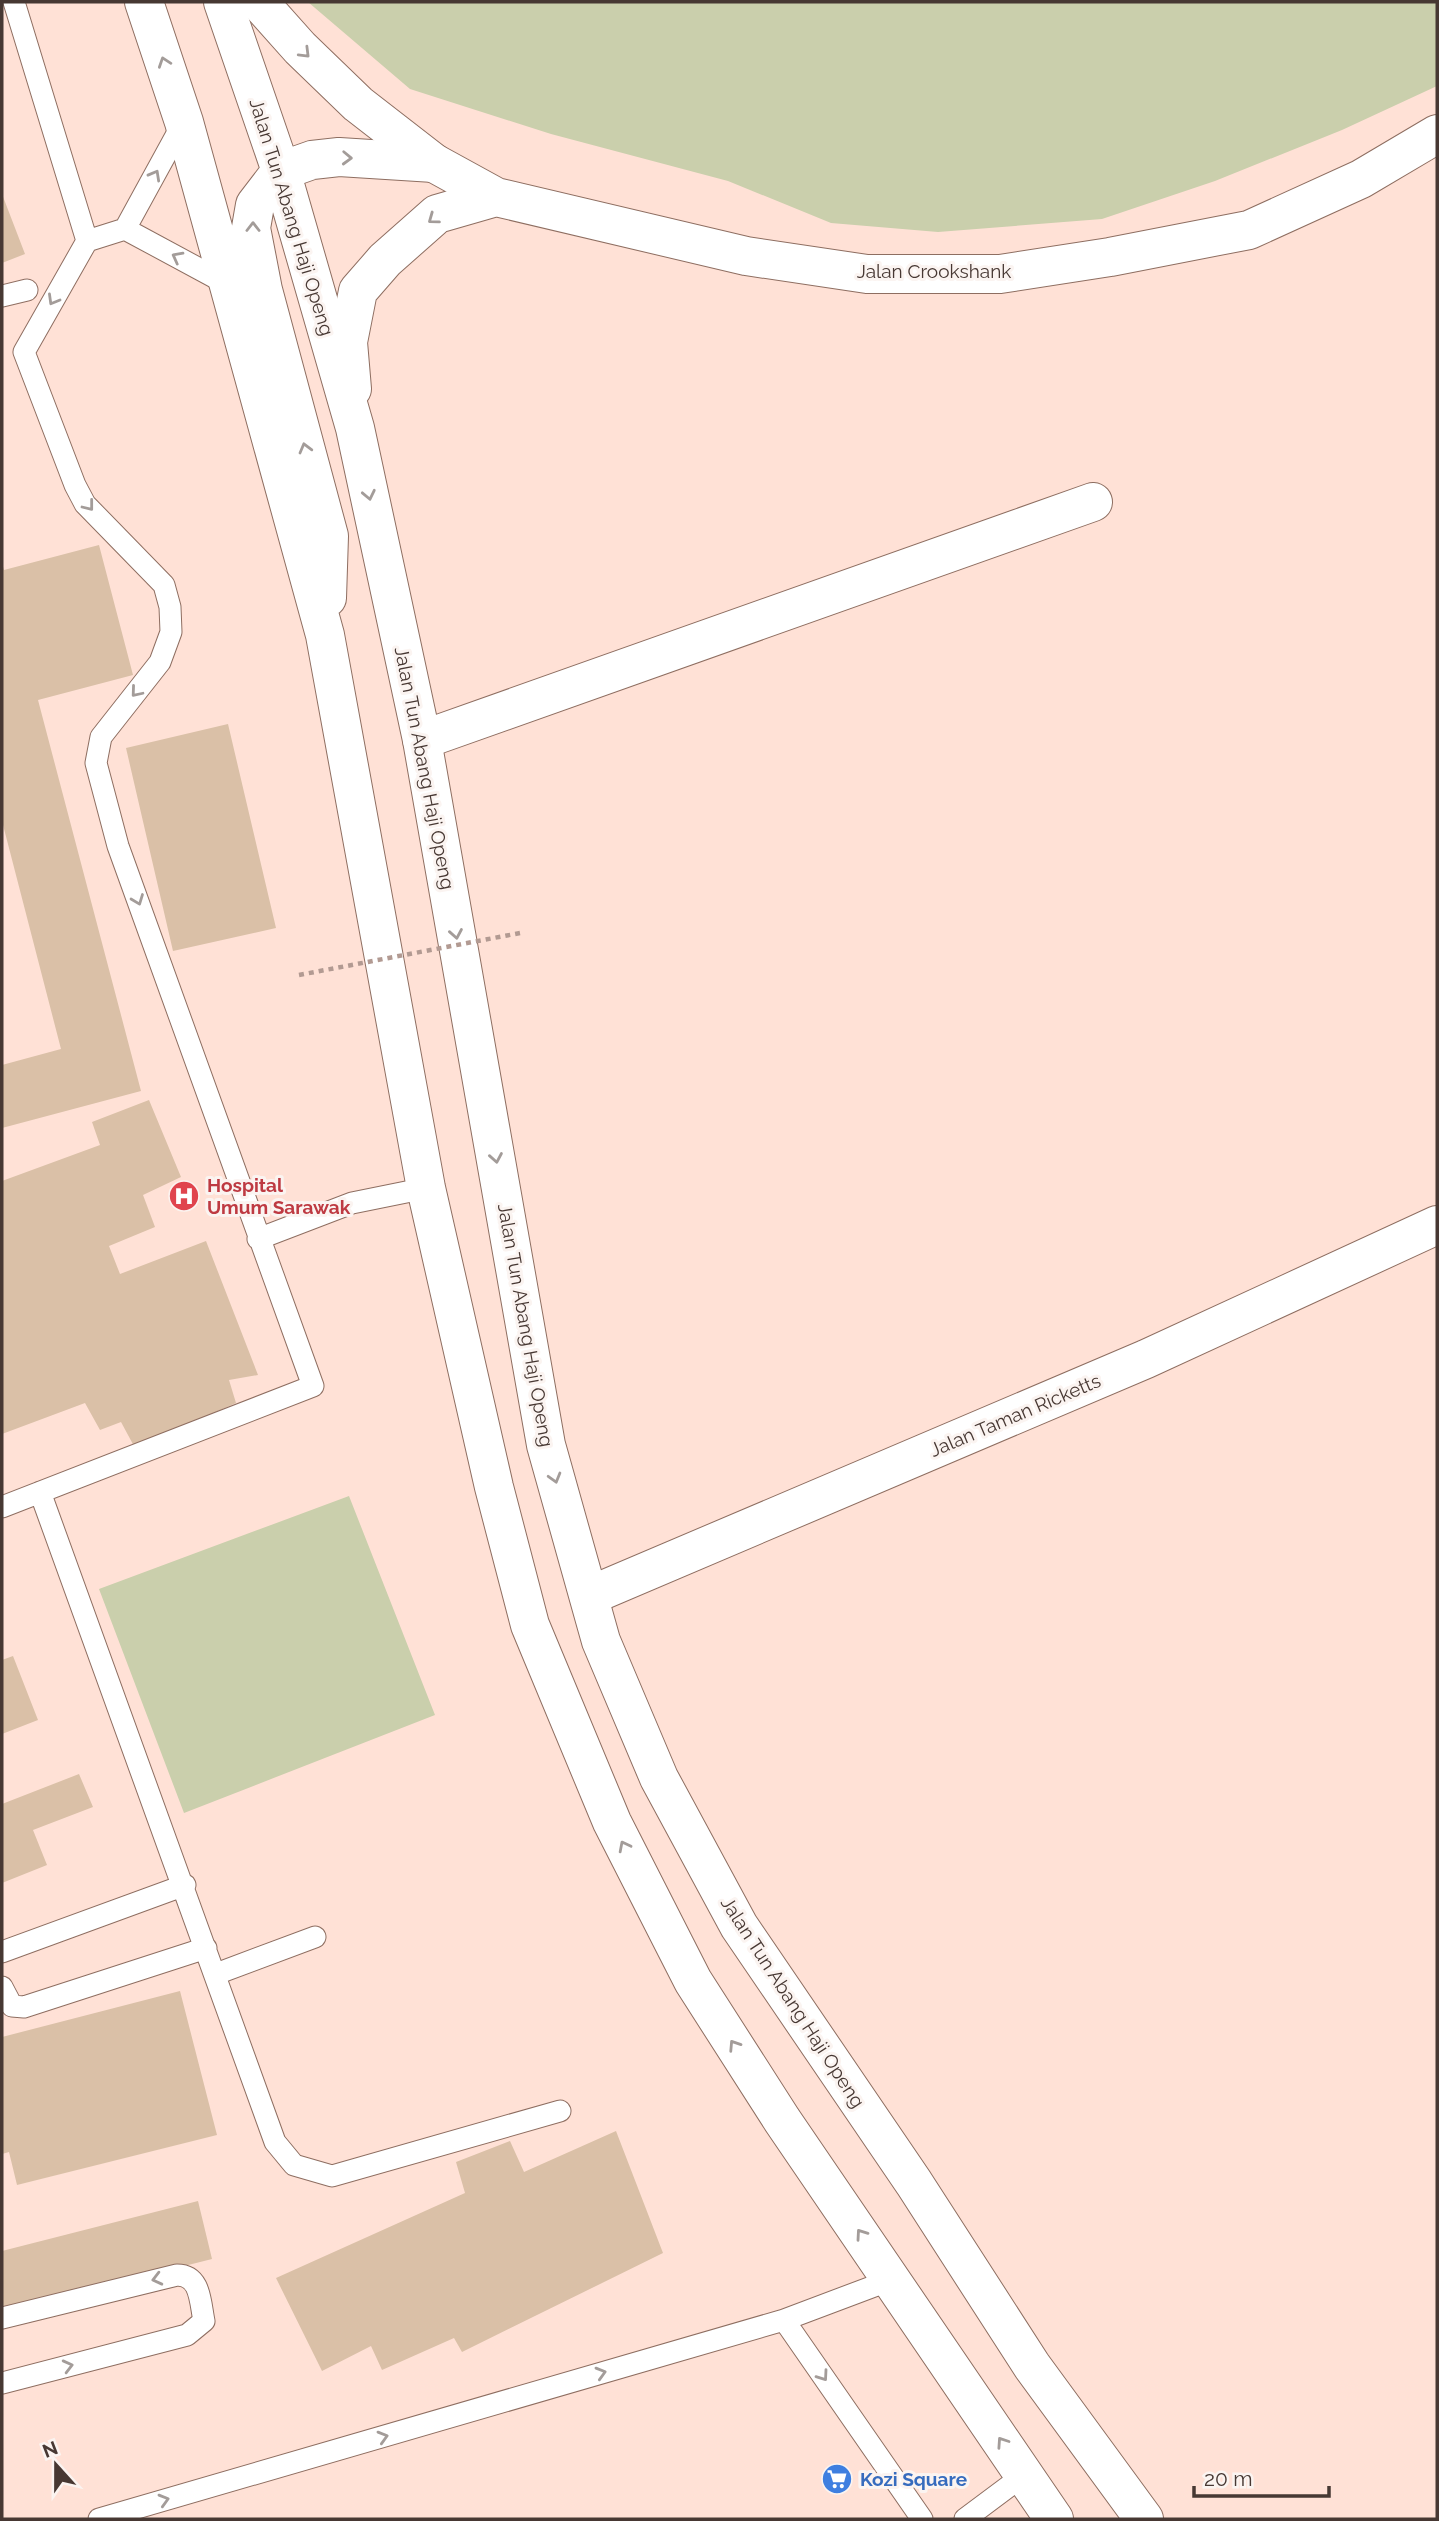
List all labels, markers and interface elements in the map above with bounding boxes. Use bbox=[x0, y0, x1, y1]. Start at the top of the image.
one-way arrow bbox=[297, 44, 310, 57]
one-way arrow bbox=[158, 56, 172, 68]
street label: Jalan Tun Abang Haji Openg bbox=[245, 96, 339, 338]
one-way arrow bbox=[343, 150, 353, 166]
one-way arrow bbox=[147, 170, 160, 183]
one-way arrow bbox=[428, 211, 440, 223]
one-way arrow bbox=[245, 221, 261, 232]
one-way arrow bbox=[172, 252, 184, 265]
street label: Jalan Crookshank bbox=[857, 260, 1011, 282]
one-way arrow bbox=[48, 293, 61, 306]
one-way arrow bbox=[299, 442, 313, 454]
one-way arrow bbox=[361, 489, 376, 501]
one-way arrow bbox=[80, 499, 93, 511]
street label: Jalan Tun Abang Haji Openg bbox=[391, 645, 459, 891]
one-way arrow bbox=[132, 684, 144, 697]
one-way arrow bbox=[130, 894, 144, 906]
one-way arrow bbox=[448, 928, 463, 940]
one-way arrow bbox=[487, 1152, 502, 1164]
place label: Hospital Umum Sarawak bbox=[207, 1174, 351, 1218]
hospital icon: Hospital Umum Sarawak bbox=[167, 1179, 201, 1213]
street label: Jalan Tun Abang Haji Openg bbox=[494, 1202, 558, 1448]
street label: Jalan Taman Ricketts bbox=[926, 1369, 1104, 1461]
one-way arrow bbox=[547, 1472, 562, 1484]
one-way arrow bbox=[619, 1841, 633, 1853]
street label: Jalan Tun Abang Haji Openg bbox=[717, 1892, 869, 2112]
one-way arrow bbox=[729, 2040, 742, 2053]
one-way arrow bbox=[857, 2229, 869, 2242]
one-way arrow bbox=[151, 2271, 163, 2285]
one-way arrow bbox=[62, 2360, 74, 2374]
one-way arrow bbox=[595, 2367, 607, 2382]
one-way arrow bbox=[815, 2368, 827, 2381]
north arrow bbox=[21, 2430, 91, 2500]
one-way arrow bbox=[377, 2430, 389, 2445]
text: N bbox=[39, 2436, 61, 2462]
one-way arrow bbox=[998, 2437, 1010, 2450]
scale bar bbox=[1194, 2454, 1329, 2498]
supermarket icon: Kozi Square bbox=[820, 2462, 854, 2496]
text: 20 m bbox=[1204, 2466, 1252, 2491]
place label: Kozi Square bbox=[860, 2468, 967, 2490]
one-way arrow bbox=[158, 2494, 170, 2509]

